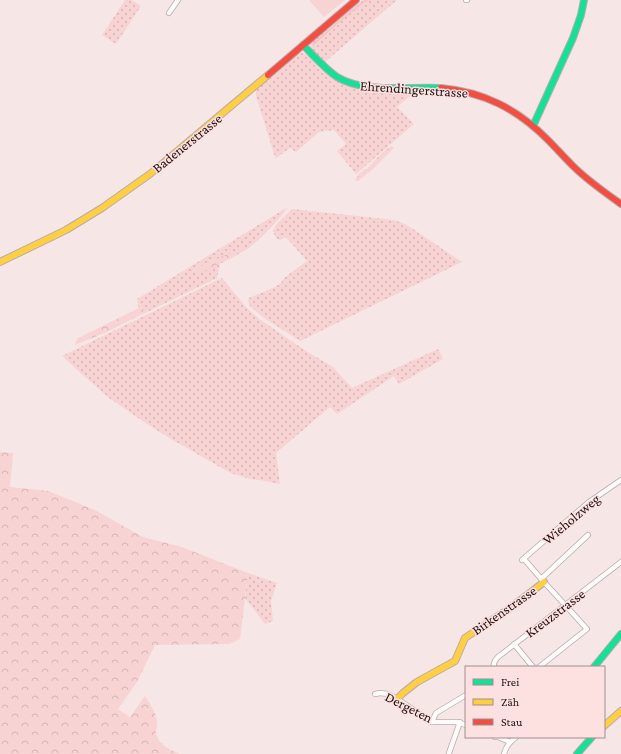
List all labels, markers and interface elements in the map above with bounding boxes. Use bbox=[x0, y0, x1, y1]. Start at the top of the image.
street label: Ehrendingerstrasse bbox=[359, 77, 469, 101]
street label: Badenerstrasse bbox=[149, 110, 225, 176]
street label: Wieholzweg bbox=[539, 490, 603, 547]
street label: Birkenstrasse bbox=[469, 582, 539, 638]
street label: Kreuzstrasse bbox=[522, 585, 588, 641]
legend bbox=[465, 666, 605, 738]
text: Frei bbox=[501, 675, 519, 689]
street label: Dergeten bbox=[383, 688, 436, 726]
text: Zäh bbox=[501, 695, 520, 709]
text: Stau bbox=[501, 715, 523, 729]

